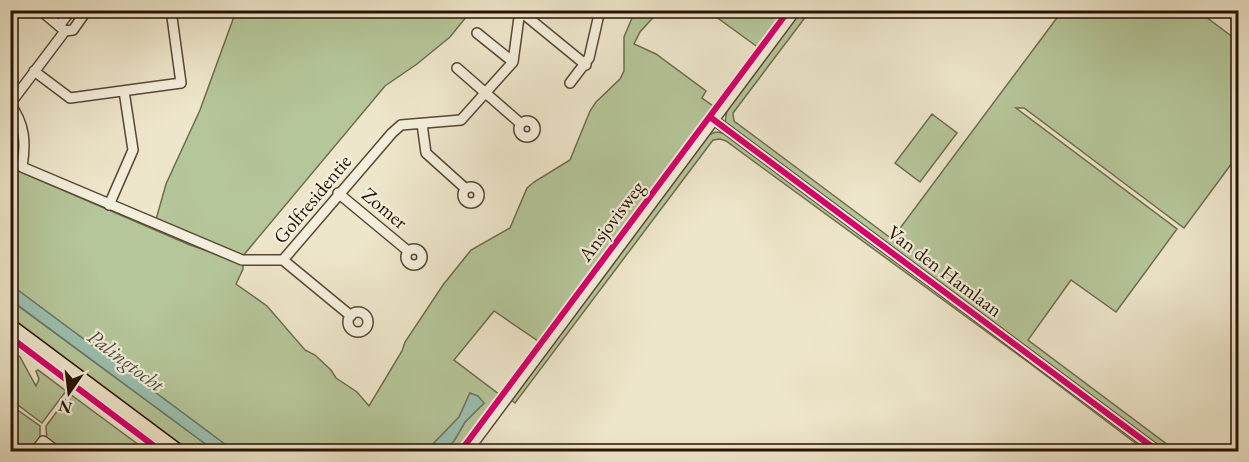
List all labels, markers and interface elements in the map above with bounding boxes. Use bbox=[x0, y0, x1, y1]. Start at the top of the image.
street label: Golfresidentie bbox=[267, 149, 357, 249]
street label: Ansjovisweg bbox=[571, 175, 650, 267]
street label: Zomer bbox=[357, 181, 414, 235]
street label: Van den Hamlaan bbox=[882, 219, 1008, 323]
water label: Palingtocht bbox=[82, 322, 170, 398]
north arrow bbox=[39, 363, 99, 423]
text: N bbox=[57, 395, 74, 419]

